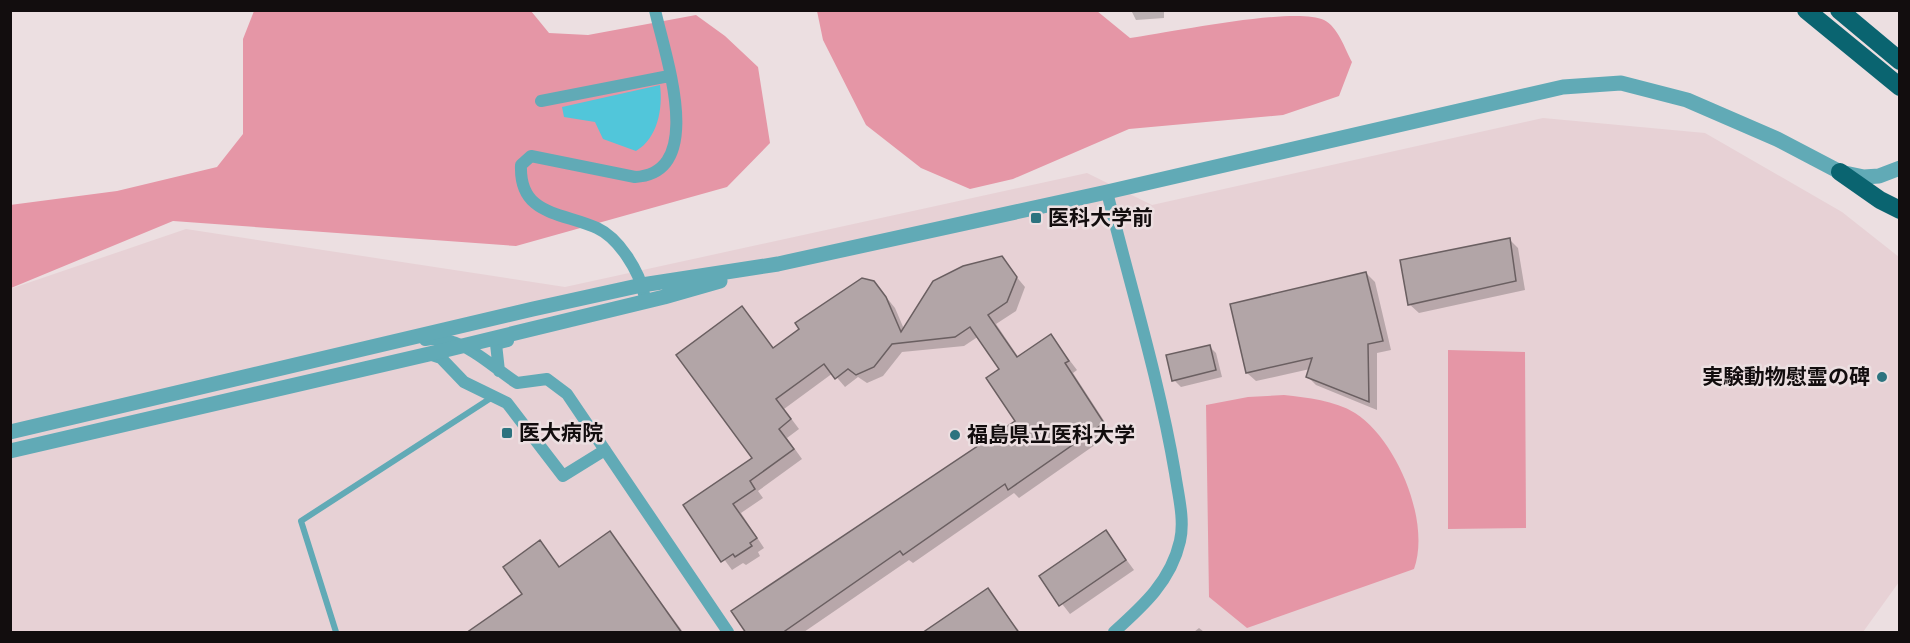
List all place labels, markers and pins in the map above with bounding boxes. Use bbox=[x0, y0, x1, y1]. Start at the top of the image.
place label: 医科大学前 bbox=[1048, 203, 1153, 233]
marker: 医科大学前 bbox=[1029, 211, 1043, 225]
place label: 実験動物慰霊の碑 bbox=[1702, 362, 1870, 392]
marker: 実験動物慰霊の碑 bbox=[1875, 370, 1889, 384]
place label: 医大病院 bbox=[519, 418, 603, 448]
place label: 福島県立医科大学 bbox=[967, 420, 1135, 450]
marker: 医大病院 bbox=[500, 426, 514, 440]
marker: 福島県立医科大学 bbox=[948, 428, 962, 442]

